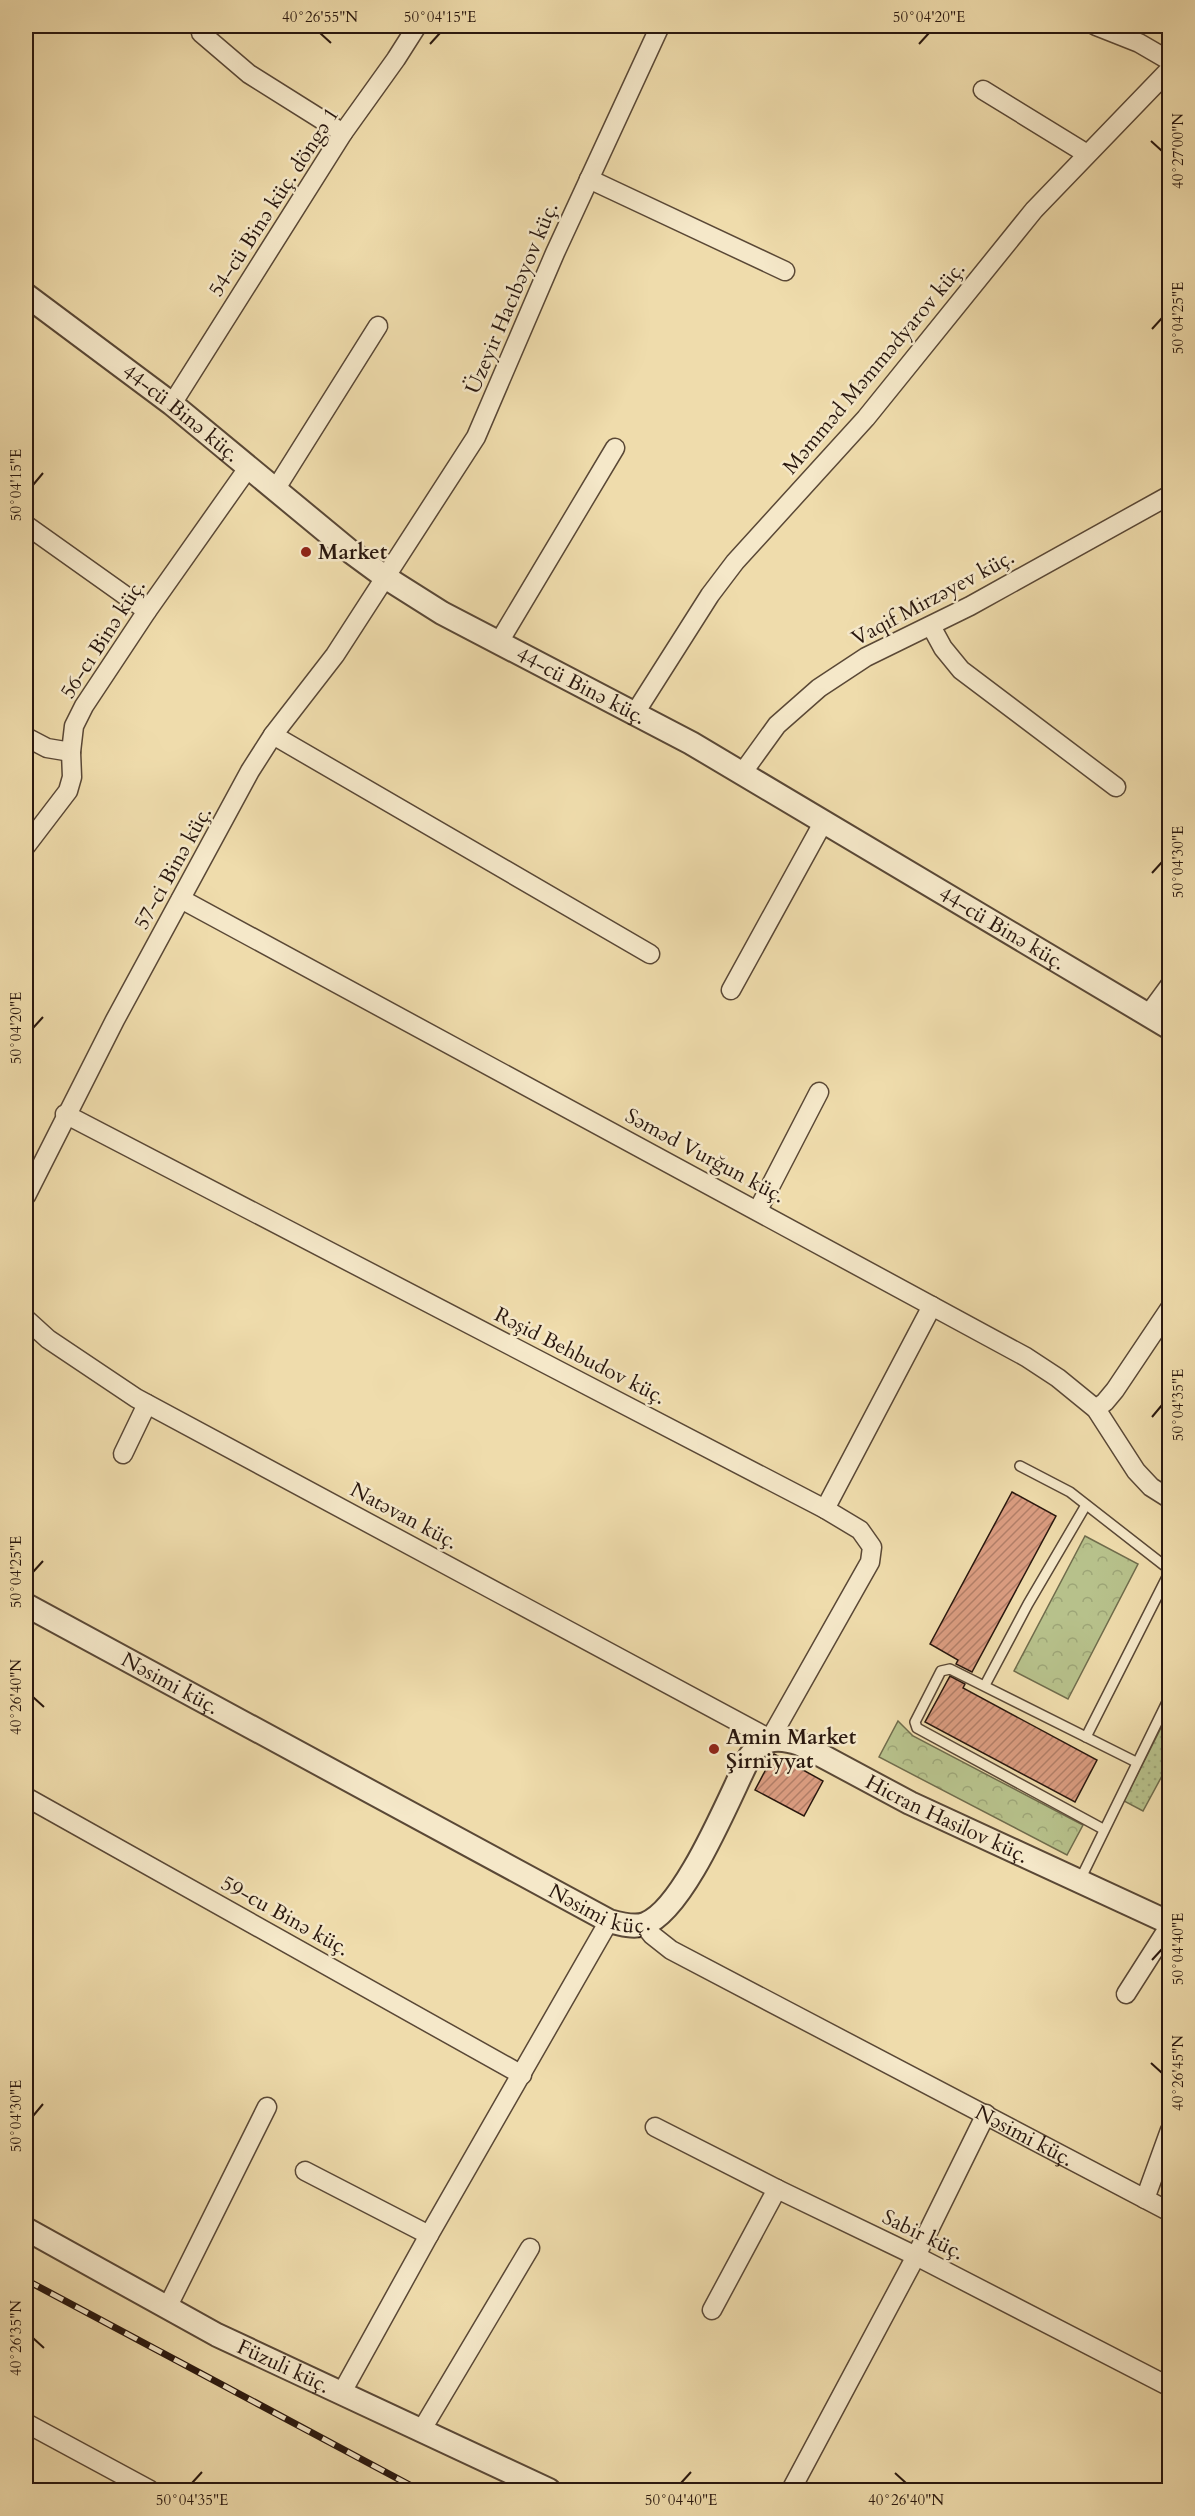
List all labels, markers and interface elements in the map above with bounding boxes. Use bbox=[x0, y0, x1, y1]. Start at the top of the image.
text: 40°26'55"N bbox=[282, 7, 358, 27]
text: 50°04'15"E bbox=[404, 7, 476, 27]
text: 50°04'20"E bbox=[893, 7, 965, 27]
street label: 54-cü Binə küç. döngə 1 bbox=[202, 102, 346, 302]
text: 40°27'00"N bbox=[1168, 113, 1188, 189]
street label: Üzeyir Hacıbəyov küç. bbox=[458, 198, 566, 398]
street label: Məmməd Məmmədyarov küç. bbox=[776, 255, 972, 481]
text: 50°04'25"E bbox=[1168, 282, 1188, 354]
street label: 44-cü Binə küç. bbox=[116, 357, 246, 469]
text: 50°04'15"E bbox=[6, 449, 26, 521]
place label: Market bbox=[318, 538, 388, 567]
street label: Vaqif Mirzəyev küç. bbox=[847, 543, 1019, 653]
marker: Market bbox=[299, 545, 313, 559]
street label: 56-cı Binə küç. bbox=[54, 574, 152, 704]
street label: 44-cü Binə küç. bbox=[511, 640, 651, 731]
street label: 57-ci Binə küç. bbox=[127, 801, 219, 935]
text: 50°04'30"E bbox=[1168, 826, 1188, 898]
street label: 44-cü Binə küç. bbox=[933, 879, 1071, 977]
text: 50°04'20"E bbox=[6, 992, 26, 1064]
street label: Səməd Vurğun küç. bbox=[620, 1102, 790, 1210]
street label: Rəşid Behbudov küç. bbox=[489, 1300, 671, 1412]
text: 50°04'35"E bbox=[1168, 1369, 1188, 1441]
street label: Natəvan küç. bbox=[345, 1475, 463, 1557]
text: 50°04'25"E bbox=[6, 1536, 26, 1608]
street label: Nəsimi küç. bbox=[116, 1645, 224, 1721]
text: 40°26'40"N bbox=[6, 1659, 26, 1735]
place label: Amin Market Şirniyyat bbox=[726, 1723, 857, 1776]
marker: Amin Market Şirniyyat bbox=[707, 1742, 721, 1756]
street label: Hicran Hasilov küç. bbox=[860, 1767, 1033, 1870]
street label: 59-cu Binə küç. bbox=[216, 1869, 354, 1963]
street label: Nəsimi küç. bbox=[543, 1876, 654, 1940]
text: 50°04'40"E bbox=[1168, 1913, 1188, 1985]
text: 40°26'45"N bbox=[1168, 2035, 1188, 2111]
text: 50°04'30"E bbox=[6, 2080, 26, 2152]
street label: Nəsimi küç. bbox=[970, 2098, 1079, 2173]
street label: Sabir küç. bbox=[877, 2203, 969, 2267]
text: 40°26'35"N bbox=[6, 2300, 26, 2376]
street label: Füzuli küç. bbox=[233, 2332, 335, 2400]
text: 50°04'35"E bbox=[156, 2490, 228, 2510]
text: 50°04'40"E bbox=[645, 2490, 717, 2510]
text: 40°26'40"N bbox=[868, 2490, 944, 2510]

